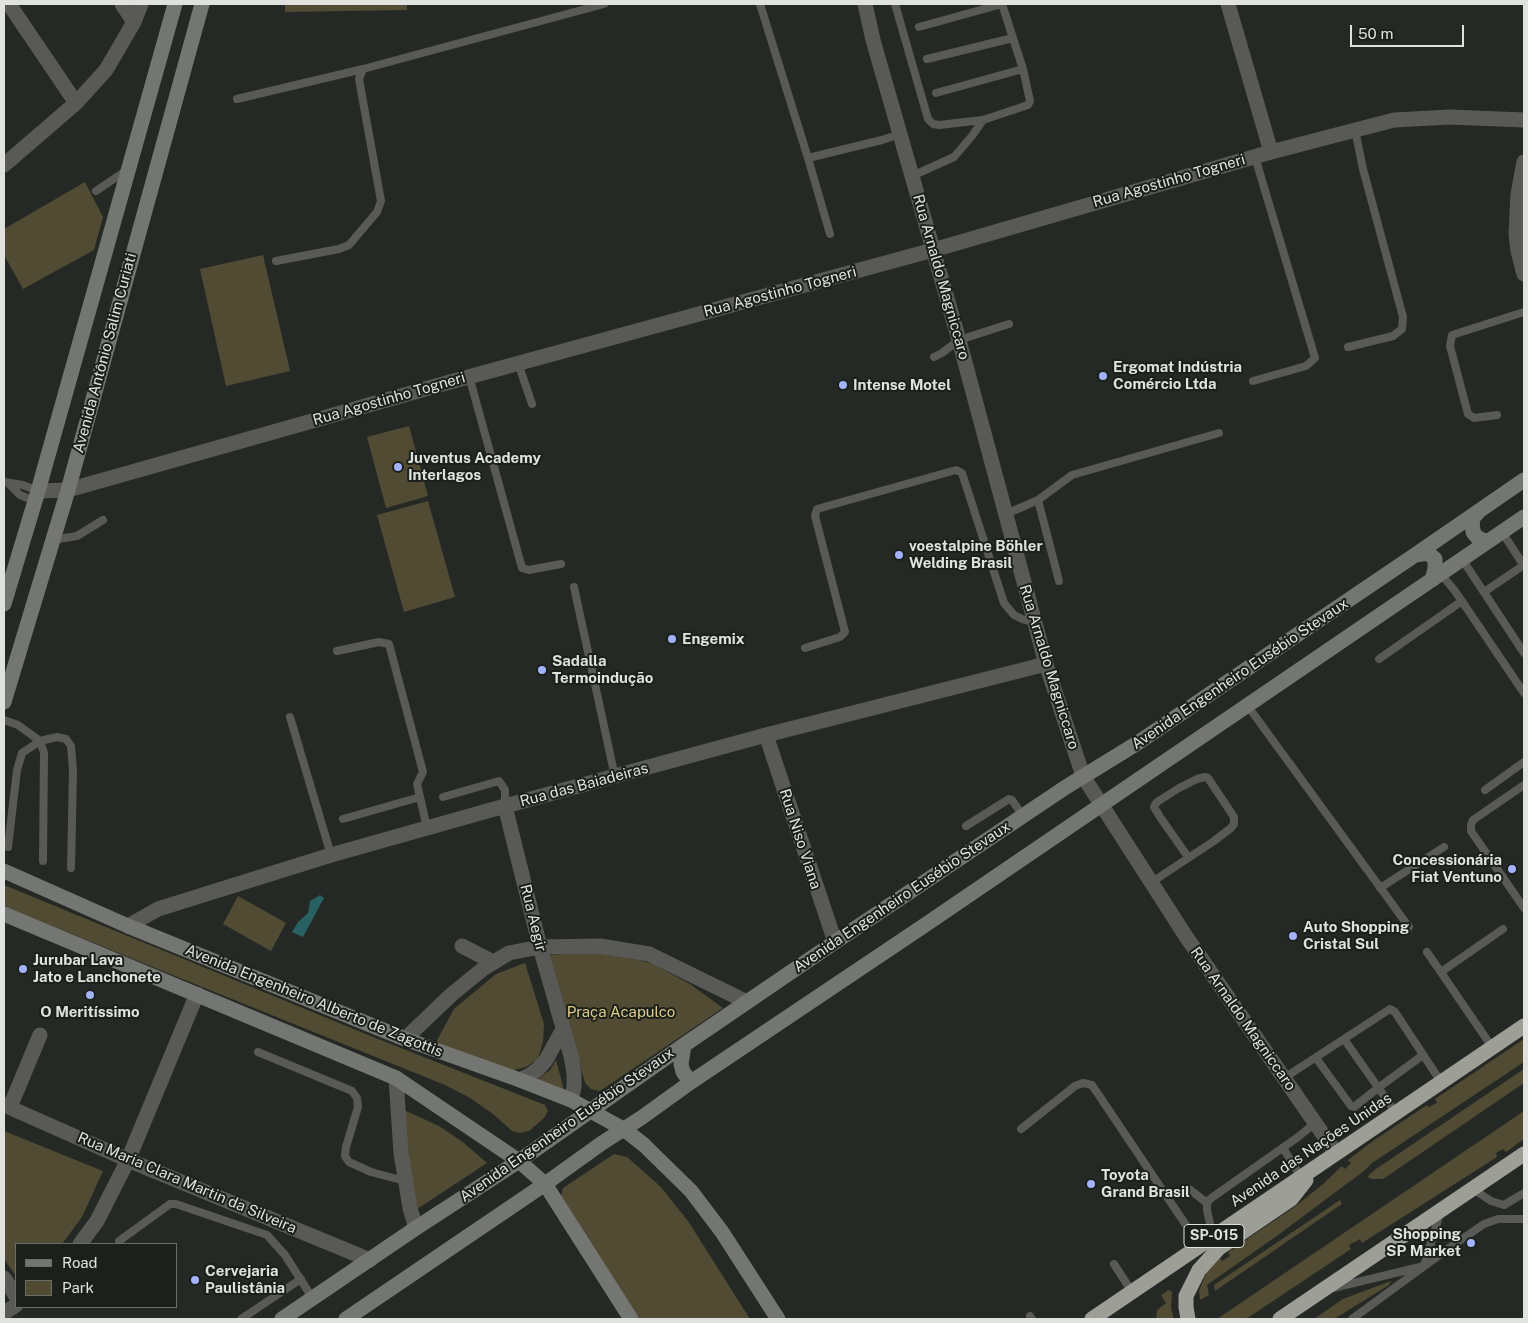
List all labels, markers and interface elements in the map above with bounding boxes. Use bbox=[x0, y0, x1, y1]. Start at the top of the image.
scale bar bbox=[1353, 15, 1467, 47]
text: 50 m bbox=[1358, 25, 1393, 42]
street label: Rua Agostinho Togneri bbox=[1091, 151, 1247, 211]
street label: Rua Arnaldo Magniccaro bbox=[909, 192, 973, 362]
street label: Avenida Antônio Salim Curiati bbox=[70, 251, 140, 455]
street label: Rua Agostinho Togneri bbox=[702, 263, 858, 321]
place label: Ergomat Indústria Comércio Ltda bbox=[1113, 358, 1242, 393]
street label: Rua Agostinho Togneri bbox=[311, 369, 467, 429]
marker: Ergomat Indústria Comércio Ltda bbox=[1097, 370, 1109, 382]
place label: Intense Motel bbox=[853, 376, 951, 394]
marker: Intense Motel bbox=[837, 379, 849, 391]
place label: Juventus Academy Interlagos bbox=[408, 449, 541, 484]
marker: Juventus Academy Interlagos bbox=[392, 461, 404, 473]
place label: voestalpine Böhler Welding Brasil bbox=[909, 537, 1043, 572]
marker: voestalpine Böhler Welding Brasil bbox=[893, 549, 905, 561]
street label: Rua Arnaldo Magniccaro bbox=[1015, 582, 1083, 752]
street label: Avenida Engenheiro Eusébio Stevaux bbox=[1128, 595, 1352, 753]
place label: Engemix bbox=[682, 630, 744, 648]
marker: Engemix bbox=[666, 633, 678, 645]
place label: Sadalla Termoindução bbox=[552, 652, 653, 687]
marker: Sadalla Termoindução bbox=[536, 664, 548, 676]
street label: Rua das Baiadeiras bbox=[518, 759, 650, 811]
street label: Rua Niso Viana bbox=[775, 787, 825, 891]
street label: Avenida Engenheiro Eusébio Stevaux bbox=[790, 818, 1014, 976]
place label: Concessionária Fiat Ventuno bbox=[1392, 851, 1502, 886]
marker: Concessionária Fiat Ventuno bbox=[1506, 863, 1518, 875]
street label: Rua Aegir bbox=[516, 883, 550, 953]
place label: Auto Shopping Cristal Sul bbox=[1303, 918, 1409, 953]
marker: Auto Shopping Cristal Sul bbox=[1287, 930, 1299, 942]
street label: Avenida Engenheiro Alberto de Zagottis bbox=[183, 941, 445, 1061]
street label: Rua Arnaldo Magniccaro bbox=[1187, 944, 1299, 1094]
place label: Jurubar Lava Jato e Lanchonete bbox=[33, 951, 161, 986]
marker: Jurubar Lava Jato e Lanchonete bbox=[17, 963, 29, 975]
marker: O Meritíssimo bbox=[84, 989, 96, 1001]
place label: O Meritíssimo bbox=[40, 1003, 140, 1021]
park label: Praça Acapulco bbox=[567, 1003, 675, 1021]
street label: Avenida Engenheiro Eusébio Stevaux bbox=[457, 1044, 677, 1206]
street label: Avenida das Nações Unidas bbox=[1227, 1089, 1395, 1211]
street label: Rua Maria Clara Martin da Silveira bbox=[75, 1129, 299, 1237]
place label: Toyota Grand Brasil bbox=[1101, 1166, 1190, 1201]
marker: Toyota Grand Brasil bbox=[1085, 1178, 1097, 1190]
road number: SP-015 bbox=[1184, 1224, 1244, 1248]
place label: Shopping SP Market bbox=[1386, 1225, 1461, 1260]
marker: Shopping SP Market bbox=[1465, 1237, 1477, 1249]
legend bbox=[15, 1243, 178, 1308]
text: Road bbox=[62, 1254, 98, 1271]
place label: Cervejaria Paulistânia bbox=[205, 1262, 285, 1297]
marker: Cervejaria Paulistânia bbox=[189, 1274, 201, 1286]
text: Park bbox=[62, 1279, 94, 1296]

